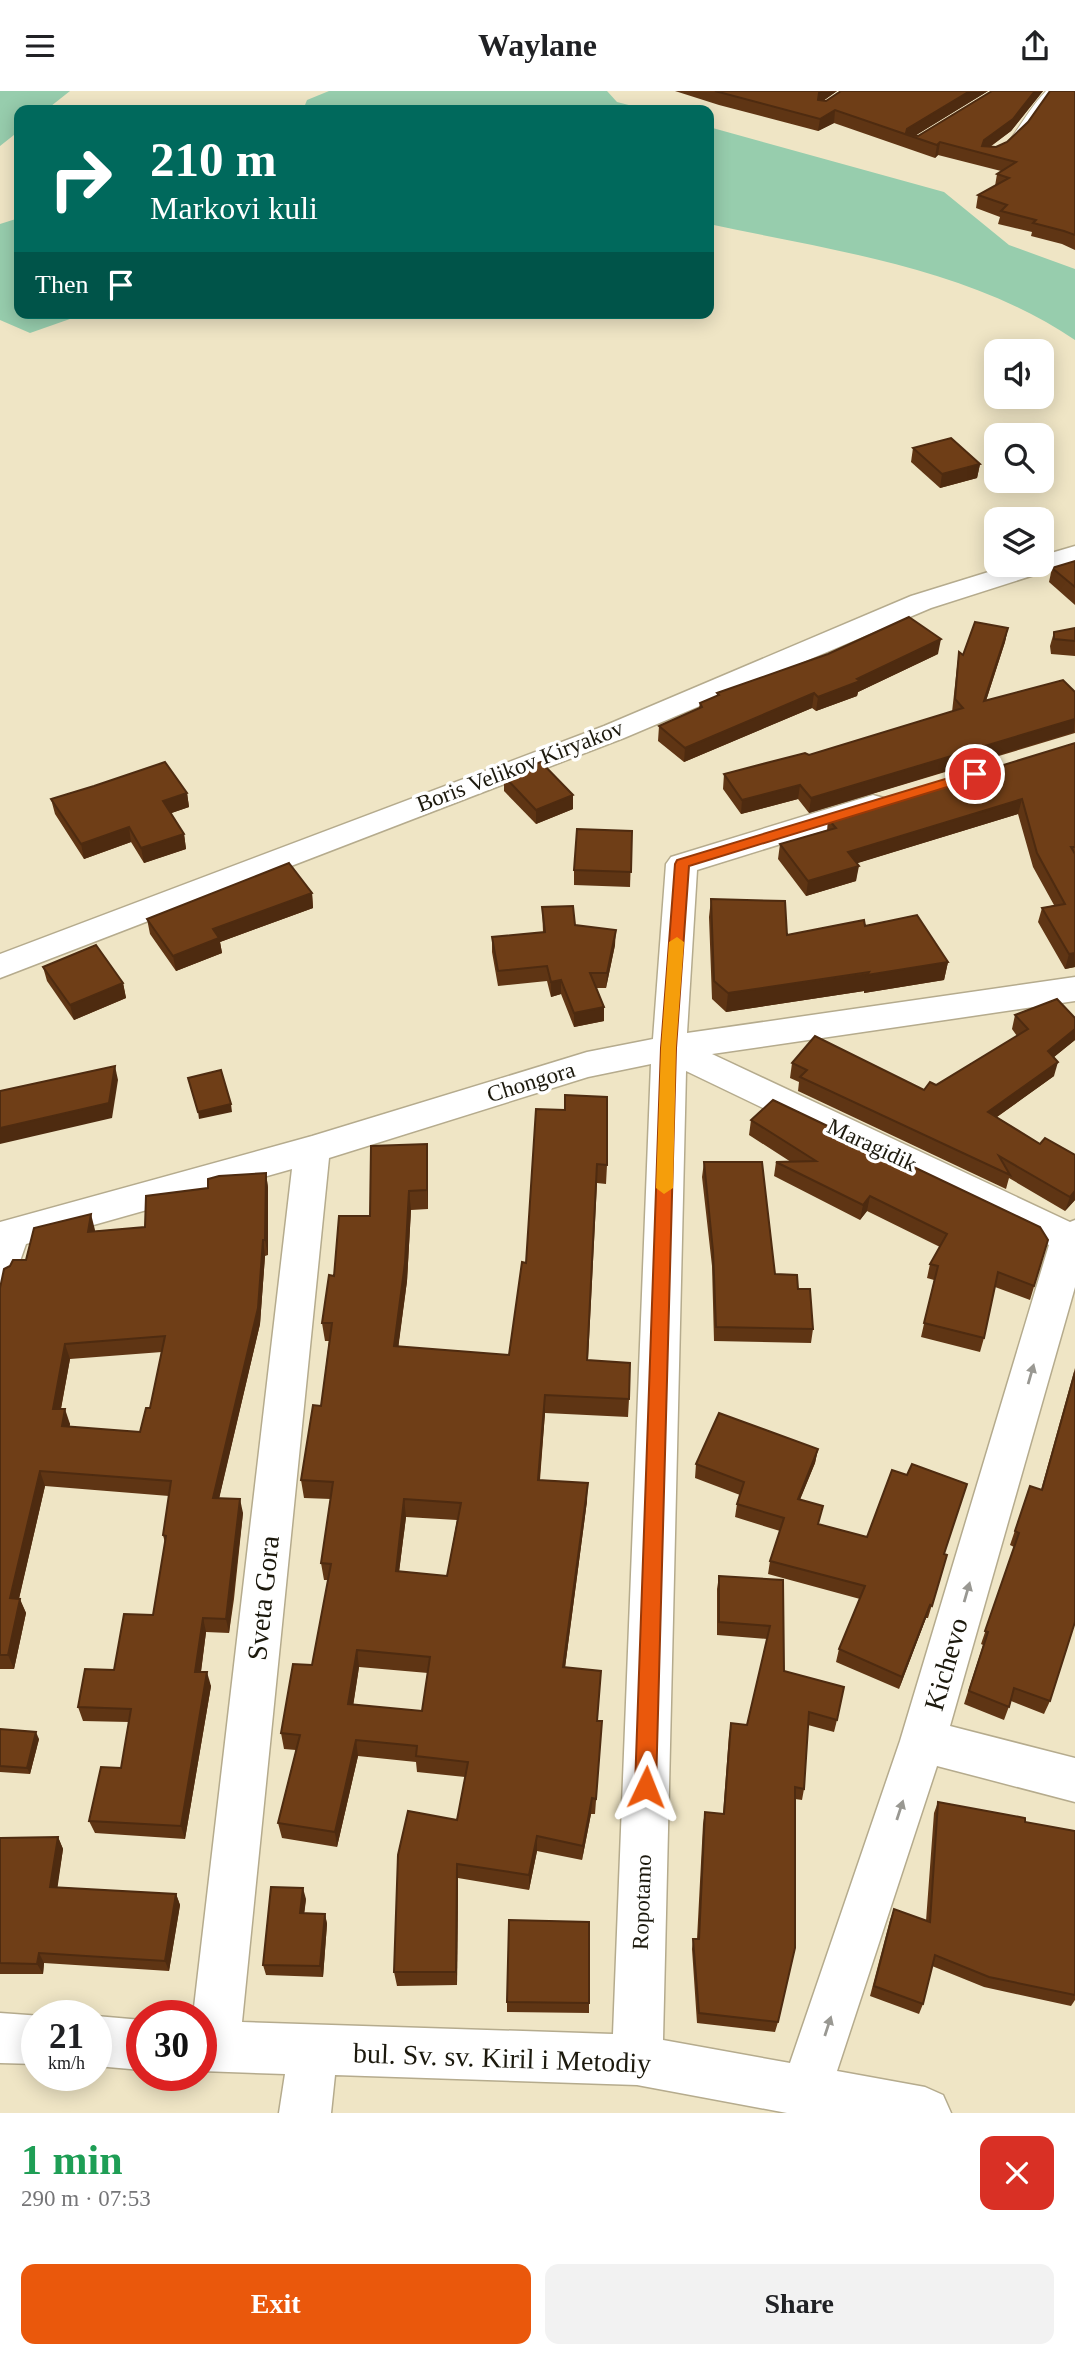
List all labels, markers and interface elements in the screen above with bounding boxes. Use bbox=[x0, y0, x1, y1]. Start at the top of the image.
icon: menu bbox=[21, 27, 59, 65]
text: Waylane bbox=[478, 27, 597, 63]
icon: share bbox=[1016, 27, 1054, 65]
text: 210 m bbox=[150, 132, 277, 187]
icon: right bbox=[35, 133, 126, 224]
text: Markovi kuli bbox=[150, 190, 318, 226]
icon: arrive bbox=[102, 266, 140, 304]
text: Then bbox=[35, 270, 88, 299]
map controls bbox=[984, 339, 1054, 577]
button: sound bbox=[984, 339, 1054, 409]
button: search bbox=[984, 423, 1054, 493]
button: layers bbox=[984, 507, 1054, 577]
street label: Boris Velikov Kiryakov bbox=[413, 715, 627, 817]
pin bbox=[945, 744, 1005, 804]
icon: arrive bbox=[956, 755, 994, 793]
street label: Chongora bbox=[484, 1057, 578, 1107]
street label: Maragidik bbox=[823, 1113, 921, 1177]
one-way arrow bbox=[1026, 1363, 1036, 1384]
street label: Sveta Gora bbox=[241, 1534, 285, 1662]
one-way arrow bbox=[962, 1582, 972, 1603]
street label: Kichevo bbox=[918, 1614, 974, 1714]
position arrow bbox=[609, 1750, 683, 1824]
one-way arrow bbox=[895, 1799, 906, 1820]
street label: Ropotamo bbox=[628, 1854, 656, 1950]
speed limit sign: 30 bbox=[126, 2000, 217, 2091]
one-way arrow bbox=[823, 2015, 834, 2036]
text: 21 bbox=[49, 2017, 84, 2056]
street label: bul. Sv. sv. Kiril i Metodiy bbox=[352, 2037, 652, 2079]
text: km/h bbox=[48, 2053, 85, 2073]
button: close bbox=[980, 2136, 1054, 2210]
text: 1 min bbox=[21, 2137, 123, 2183]
text: 290 m · 07:53 bbox=[21, 2186, 151, 2211]
button: Exit bbox=[21, 2264, 531, 2344]
button: Share bbox=[545, 2264, 1054, 2344]

